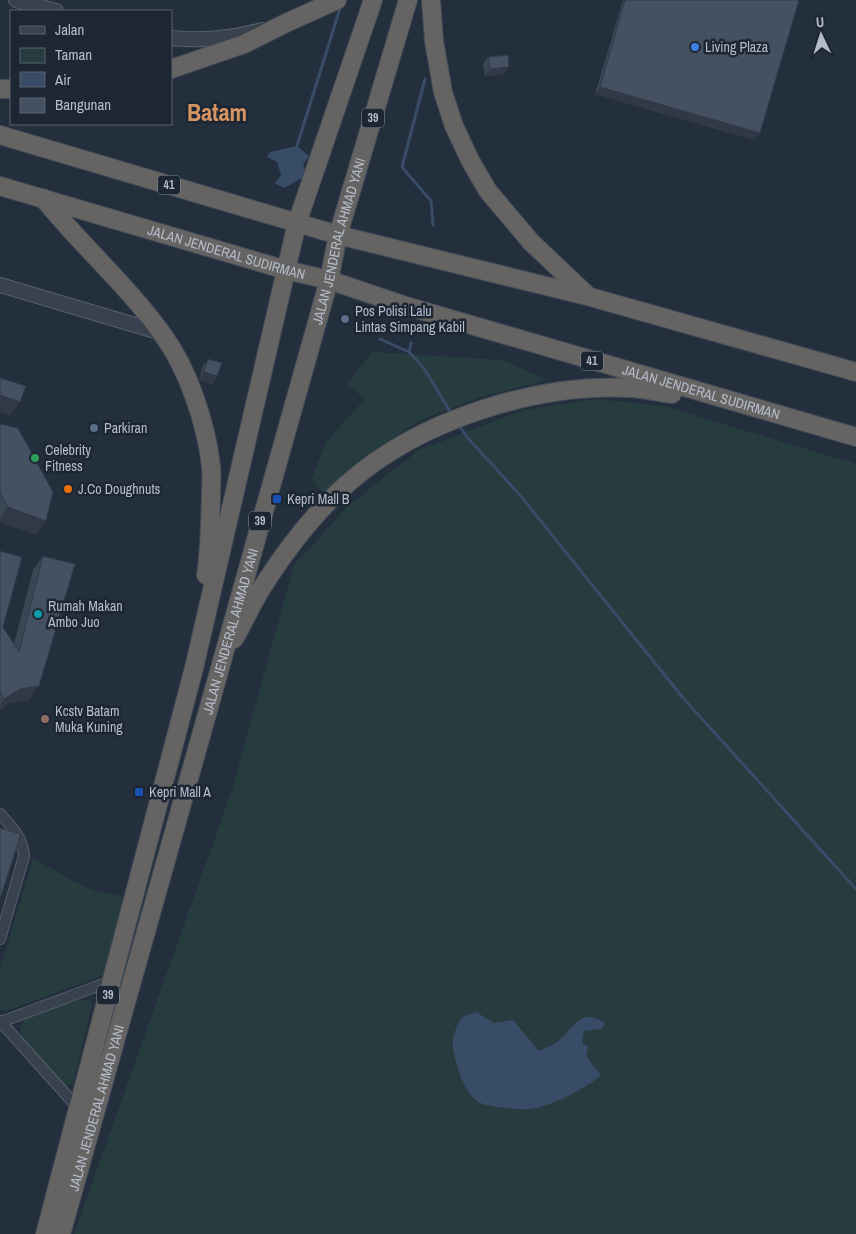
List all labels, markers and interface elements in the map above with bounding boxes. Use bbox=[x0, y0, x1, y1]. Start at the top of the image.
legend bbox=[10, 10, 172, 125]
north arrow bbox=[796, 10, 846, 60]
text: U bbox=[815, 13, 825, 31]
text: Jalan bbox=[55, 19, 84, 40]
place label: Living Plaza bbox=[705, 38, 769, 56]
marker: Living Plaza bbox=[689, 41, 701, 53]
text: Taman bbox=[55, 44, 92, 65]
text: Air bbox=[54, 69, 71, 90]
text: Bangunan bbox=[55, 94, 111, 115]
district label: Batam bbox=[187, 96, 247, 128]
road number: 39 bbox=[362, 109, 384, 128]
street label: JALAN JENDERAL AHMAD YANI bbox=[308, 156, 369, 326]
road number: 41 bbox=[158, 176, 180, 194]
street label: JALAN JENDERAL SUDIRMAN bbox=[146, 221, 307, 283]
place label: Pos Polisi Lalu Lintas Simpang Kabil bbox=[355, 302, 465, 336]
marker: Pos Polisi Lalu Lintas Simpang Kabil bbox=[339, 313, 351, 325]
road number: 41 bbox=[581, 352, 603, 371]
street label: JALAN JENDERAL SUDIRMAN bbox=[620, 361, 782, 423]
place label: Parkiran bbox=[104, 419, 147, 437]
marker: Parkiran bbox=[88, 422, 100, 434]
place label: Celebrity Fitness bbox=[45, 441, 91, 475]
marker: Celebrity Fitness bbox=[29, 452, 41, 464]
place label: J.Co Doughnuts bbox=[78, 480, 161, 498]
marker: J.Co Doughnuts bbox=[62, 483, 74, 495]
place label: Kepri Mall B bbox=[287, 490, 350, 508]
marker: Kepri Mall B bbox=[271, 493, 283, 505]
road number: 39 bbox=[249, 512, 271, 530]
street label: JALAN JENDERAL AHMAD YANI bbox=[198, 546, 262, 716]
place label: Rumah Makan Ambo Juo bbox=[47, 597, 123, 631]
marker: Rumah Makan Ambo Juo bbox=[32, 608, 44, 620]
place label: Kcstv Batam Muka Kuning bbox=[55, 702, 123, 736]
marker: Kcstv Batam Muka Kuning bbox=[39, 713, 51, 725]
place label: Kepri Mall A bbox=[149, 783, 211, 801]
marker: Kepri Mall A bbox=[133, 786, 145, 798]
road number: 39 bbox=[97, 986, 119, 1004]
street label: JALAN JENDERAL AHMAD YANI bbox=[65, 1023, 128, 1193]

